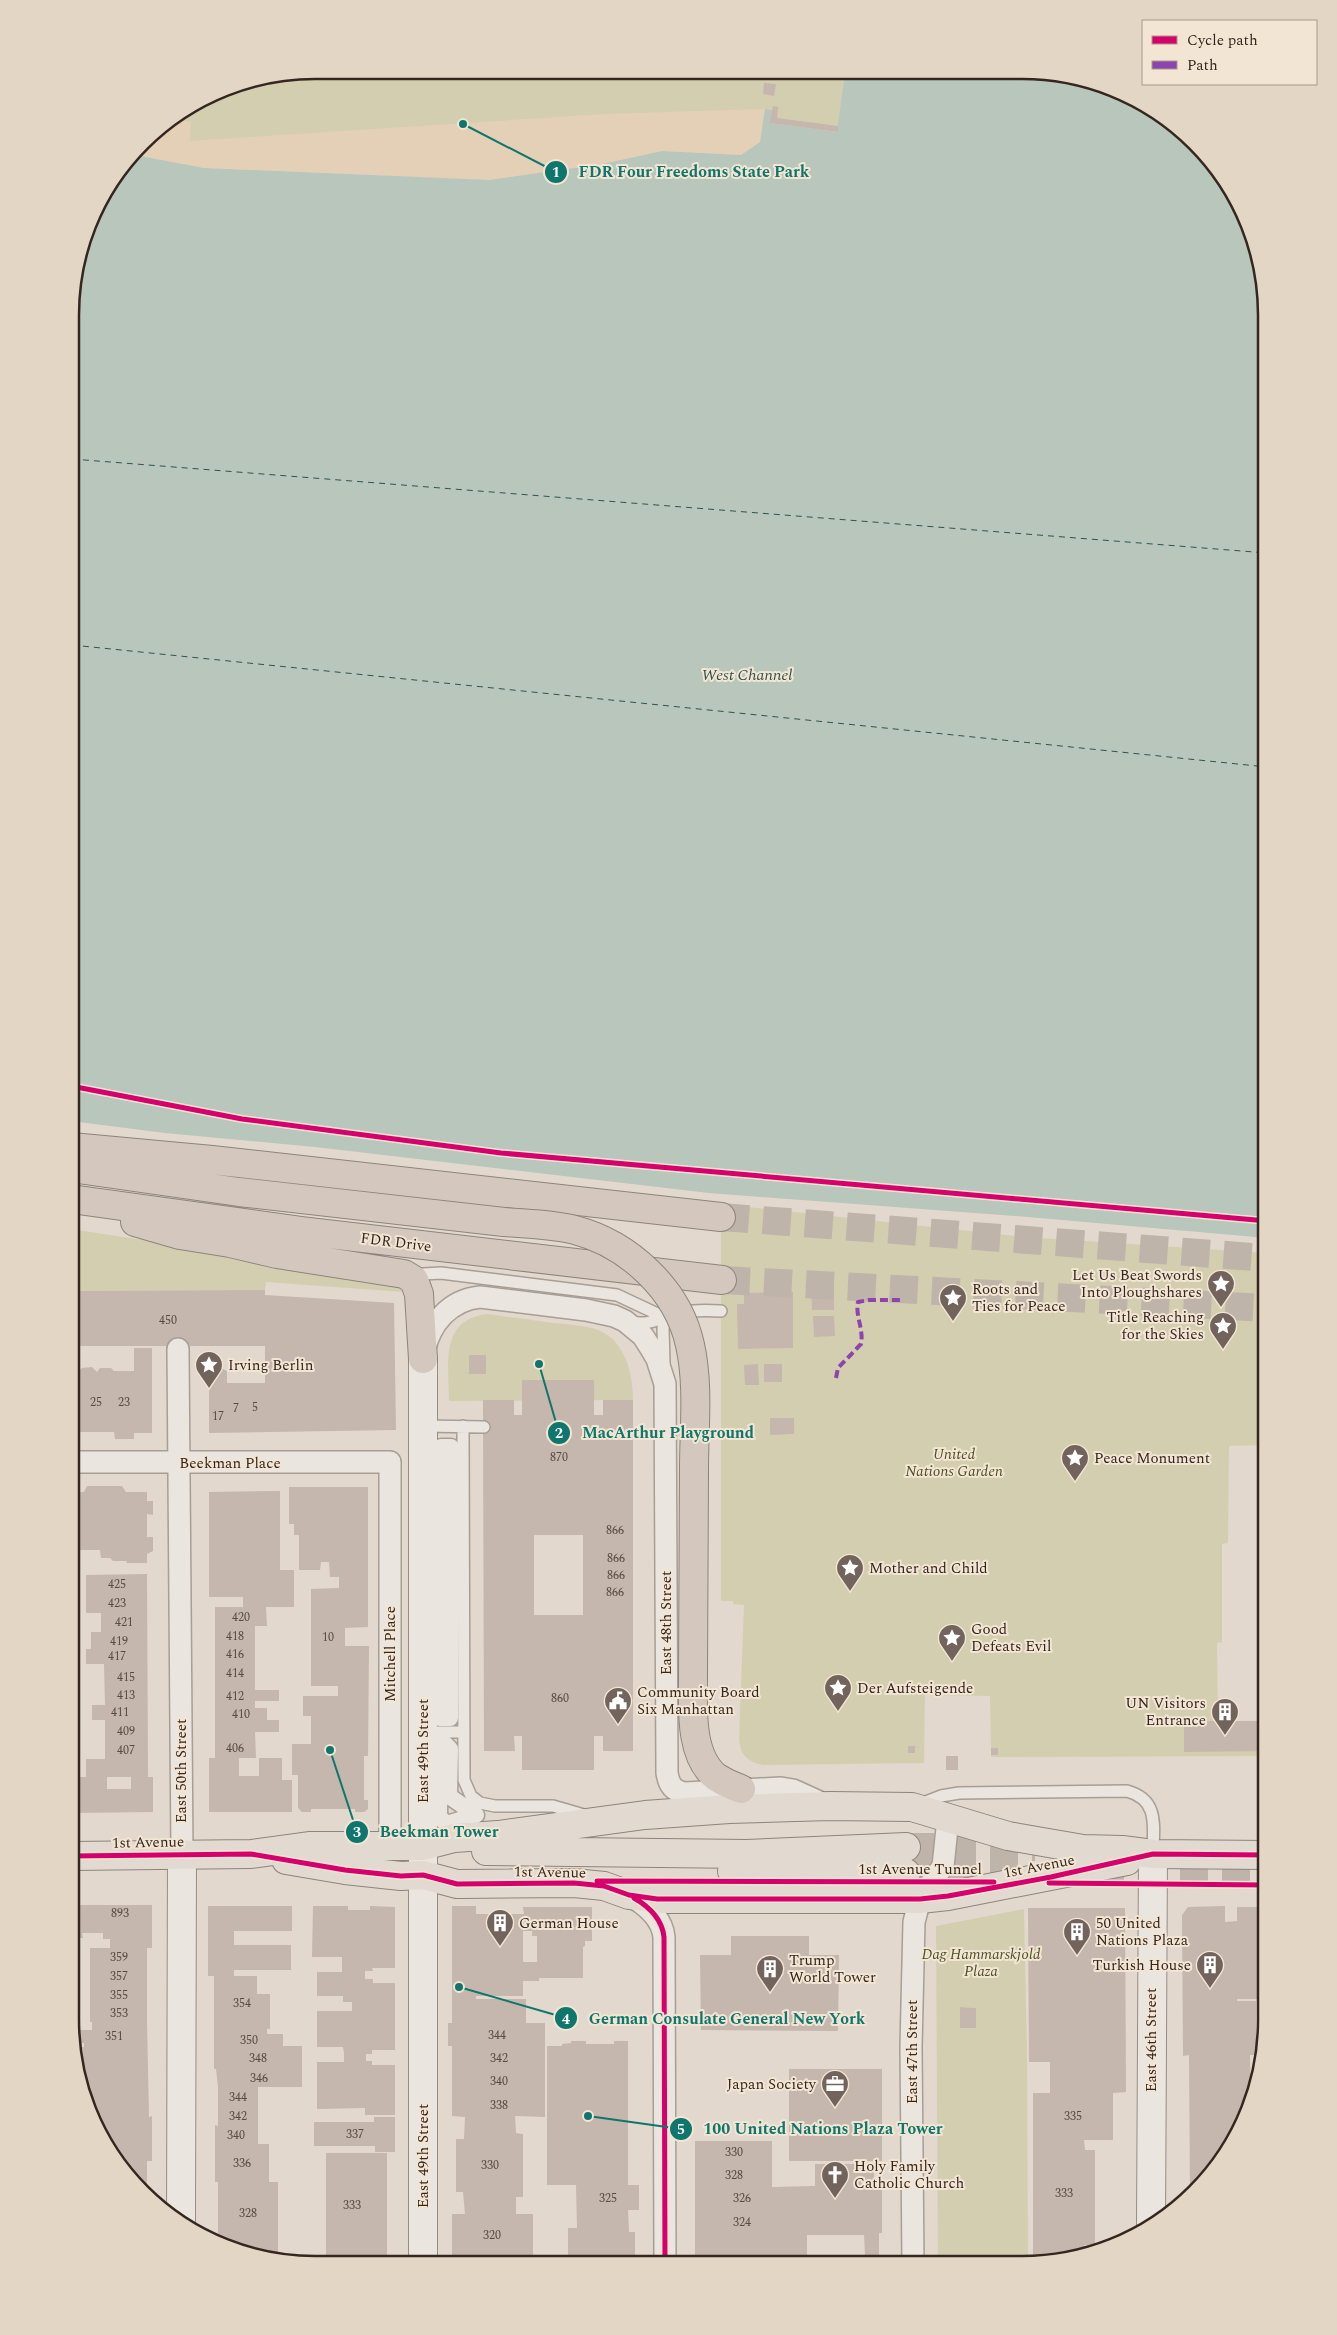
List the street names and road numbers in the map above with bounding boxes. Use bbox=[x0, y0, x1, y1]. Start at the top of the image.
street label: FDR Drive bbox=[359, 1227, 433, 1258]
street label: Beekman Place bbox=[179, 1452, 281, 1475]
street label: East 48th Street bbox=[655, 1571, 678, 1675]
street label: Mitchell Place bbox=[379, 1606, 402, 1702]
street label: East 49th Street bbox=[412, 1699, 435, 1803]
street label: East 50th Street bbox=[170, 1719, 193, 1823]
street label: 1st Avenue bbox=[112, 1830, 184, 1855]
street label: 1st Avenue bbox=[1001, 1848, 1077, 1885]
street label: 1st Avenue Tunnel bbox=[858, 1858, 982, 1881]
street label: 1st Avenue bbox=[514, 1860, 586, 1885]
street label: East 46th Street bbox=[1140, 1988, 1163, 2092]
street label: East 47th Street bbox=[901, 2000, 924, 2104]
street label: East 49th Street bbox=[412, 2104, 435, 2208]

